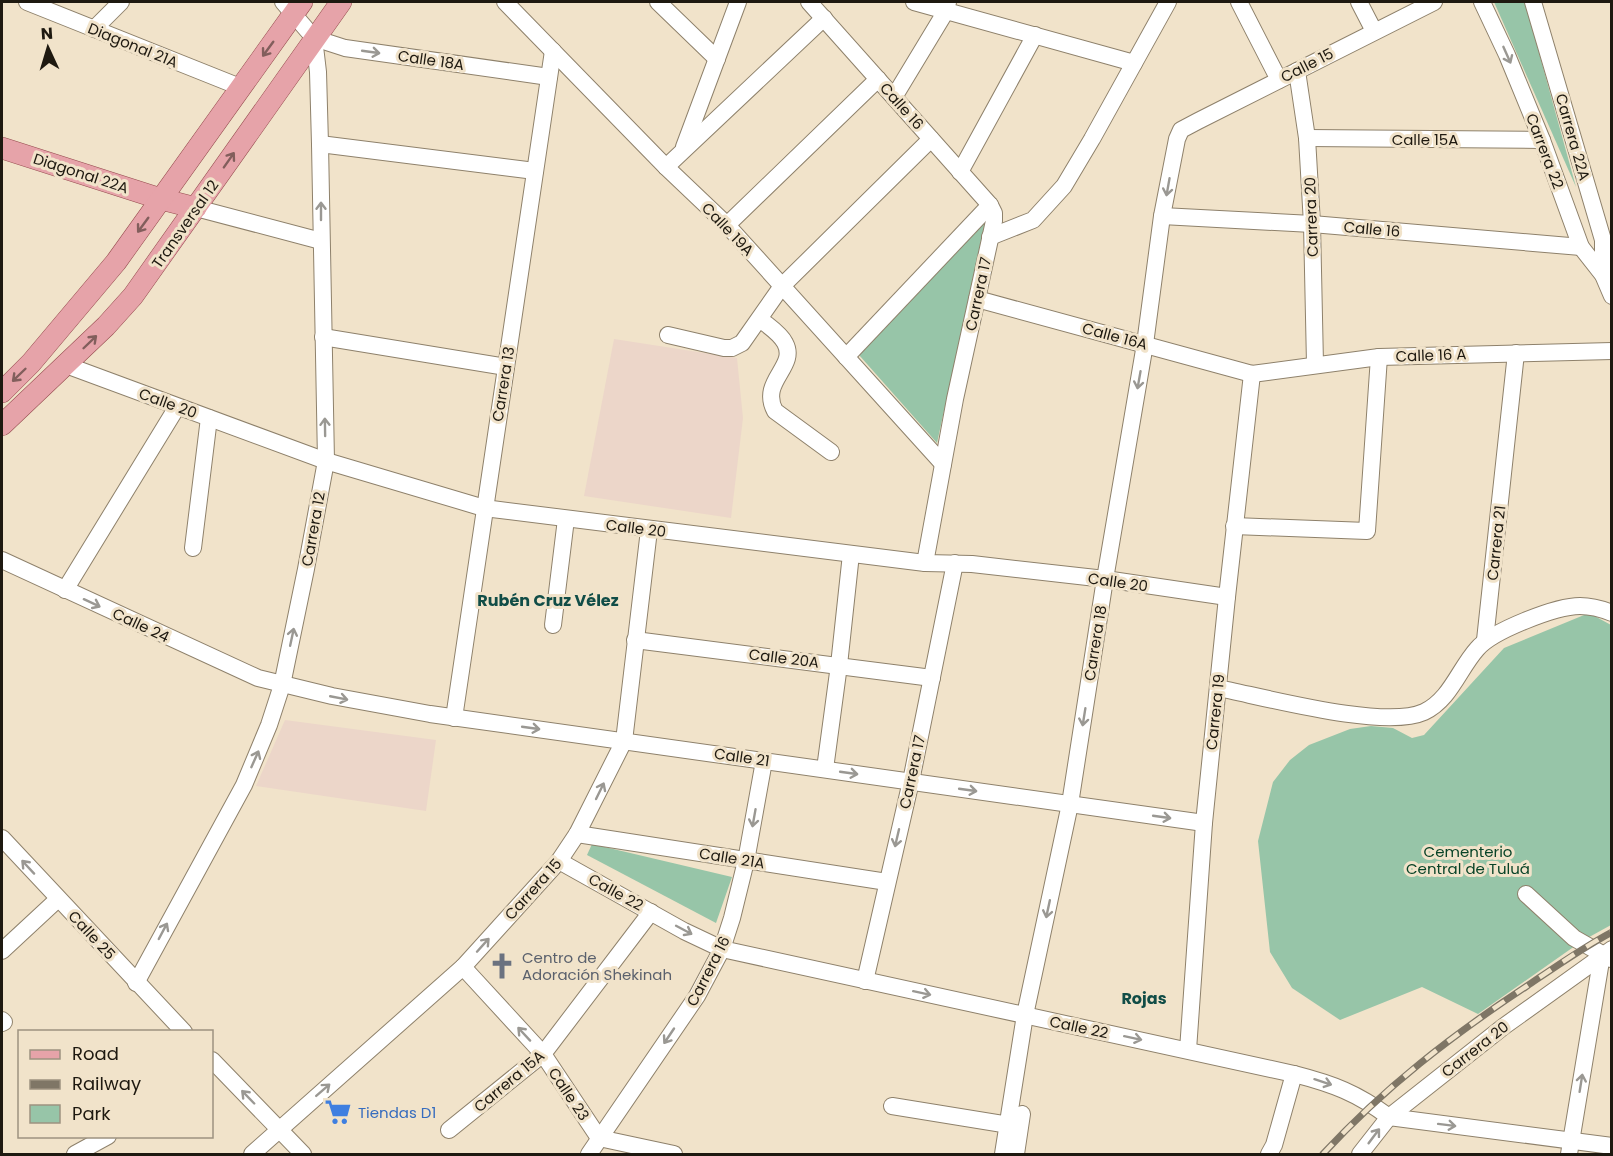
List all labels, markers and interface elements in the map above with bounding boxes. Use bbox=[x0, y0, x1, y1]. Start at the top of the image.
street label: Diagonal 21A bbox=[85, 17, 181, 73]
north arrow bbox=[18, 18, 78, 78]
text: N bbox=[40, 22, 54, 45]
one-way arrow bbox=[261, 40, 274, 56]
street label: Calle 15 bbox=[1277, 43, 1337, 87]
street label: Calle 18A bbox=[396, 45, 466, 75]
one-way arrow bbox=[1501, 45, 1513, 63]
one-way arrow bbox=[360, 46, 380, 57]
street label: Calle 16 bbox=[875, 78, 929, 134]
street label: Carrera 22A bbox=[1551, 91, 1595, 183]
street label: Carrera 22 bbox=[1521, 110, 1569, 192]
street label: Calle 15A bbox=[1392, 129, 1458, 150]
street label: Diagonal 22A bbox=[31, 148, 131, 198]
one-way arrow bbox=[223, 153, 235, 169]
street label: Transversal 12 bbox=[147, 176, 223, 272]
one-way arrow bbox=[1162, 176, 1173, 196]
street label: Carrera 20 bbox=[1299, 177, 1323, 257]
street label: Calle 19A bbox=[697, 198, 759, 260]
one-way arrow bbox=[315, 201, 327, 221]
street label: Calle 16 bbox=[1343, 216, 1401, 242]
one-way arrow bbox=[136, 217, 149, 233]
street label: Carrera 17 bbox=[960, 255, 996, 333]
street label: Calle 16A bbox=[1080, 317, 1150, 355]
one-way arrow bbox=[83, 334, 98, 349]
street label: Calle 16 A bbox=[1395, 343, 1467, 367]
street label: Carrera 13 bbox=[487, 345, 519, 423]
one-way arrow bbox=[11, 368, 26, 383]
one-way arrow bbox=[1133, 369, 1144, 389]
street label: Calle 20 bbox=[136, 383, 200, 423]
one-way arrow bbox=[319, 417, 331, 437]
street label: Carrera 12 bbox=[296, 490, 330, 568]
street label: Carrera 21 bbox=[1482, 504, 1510, 582]
street label: Calle 20 bbox=[605, 514, 667, 542]
street label: Calle 20 bbox=[1087, 567, 1149, 597]
district label: Rubén Cruz Vélez bbox=[477, 589, 619, 612]
one-way arrow bbox=[83, 597, 101, 609]
street label: Calle 24 bbox=[109, 603, 173, 647]
street label: Carrera 18 bbox=[1079, 604, 1111, 682]
one-way arrow bbox=[287, 627, 298, 647]
street label: Calle 20A bbox=[748, 643, 820, 673]
street label: Carrera 19 bbox=[1201, 673, 1229, 751]
one-way arrow bbox=[328, 693, 348, 704]
one-way arrow bbox=[1078, 707, 1089, 726]
one-way arrow bbox=[521, 723, 541, 734]
street label: Carrera 17 bbox=[894, 733, 930, 811]
street label: Calle 21 bbox=[713, 743, 771, 771]
one-way arrow bbox=[250, 751, 261, 769]
one-way arrow bbox=[839, 767, 859, 778]
one-way arrow bbox=[594, 782, 606, 800]
one-way arrow bbox=[958, 784, 978, 795]
one-way arrow bbox=[748, 808, 759, 828]
one-way arrow bbox=[1151, 812, 1171, 823]
one-way arrow bbox=[891, 829, 903, 848]
park label: Cementerio Central de Tuluá bbox=[1406, 841, 1530, 879]
street label: Calle 21A bbox=[698, 842, 766, 874]
street label: Carrera 15 bbox=[500, 854, 566, 924]
one-way arrow bbox=[21, 859, 35, 874]
street label: Calle 22 bbox=[585, 868, 647, 916]
one-way arrow bbox=[1042, 898, 1053, 918]
street label: Calle 25 bbox=[64, 906, 120, 964]
one-way arrow bbox=[158, 923, 169, 941]
one-way arrow bbox=[675, 924, 692, 936]
street label: Carrera 16 bbox=[681, 932, 735, 1010]
one-way arrow bbox=[476, 938, 490, 953]
place label: Centro de Adoración Shekinah bbox=[522, 947, 672, 985]
church icon: Centro de Adoración Shekinah bbox=[487, 951, 517, 981]
district label: Rojas bbox=[1121, 987, 1167, 1010]
one-way arrow bbox=[911, 988, 931, 999]
street label: Calle 22 bbox=[1048, 1011, 1110, 1043]
street label: Carrera 20 bbox=[1437, 1016, 1513, 1082]
one-way arrow bbox=[517, 1026, 531, 1041]
one-way arrow bbox=[663, 1028, 675, 1044]
legend bbox=[18, 1030, 213, 1138]
one-way arrow bbox=[1123, 1033, 1142, 1045]
text: Road bbox=[72, 1041, 119, 1066]
street label: Carrera 15A bbox=[469, 1045, 549, 1117]
street label: Calle 23 bbox=[544, 1063, 594, 1125]
text: Railway bbox=[72, 1071, 141, 1096]
one-way arrow bbox=[1576, 1074, 1587, 1094]
one-way arrow bbox=[1313, 1077, 1332, 1088]
one-way arrow bbox=[315, 1083, 330, 1097]
one-way arrow bbox=[241, 1090, 256, 1105]
supermarket icon: Tiendas D1 bbox=[323, 1097, 353, 1127]
text: Park bbox=[72, 1101, 111, 1126]
place label: Tiendas D1 bbox=[358, 1102, 436, 1123]
one-way arrow bbox=[1436, 1119, 1456, 1130]
one-way arrow bbox=[1368, 1128, 1381, 1144]

